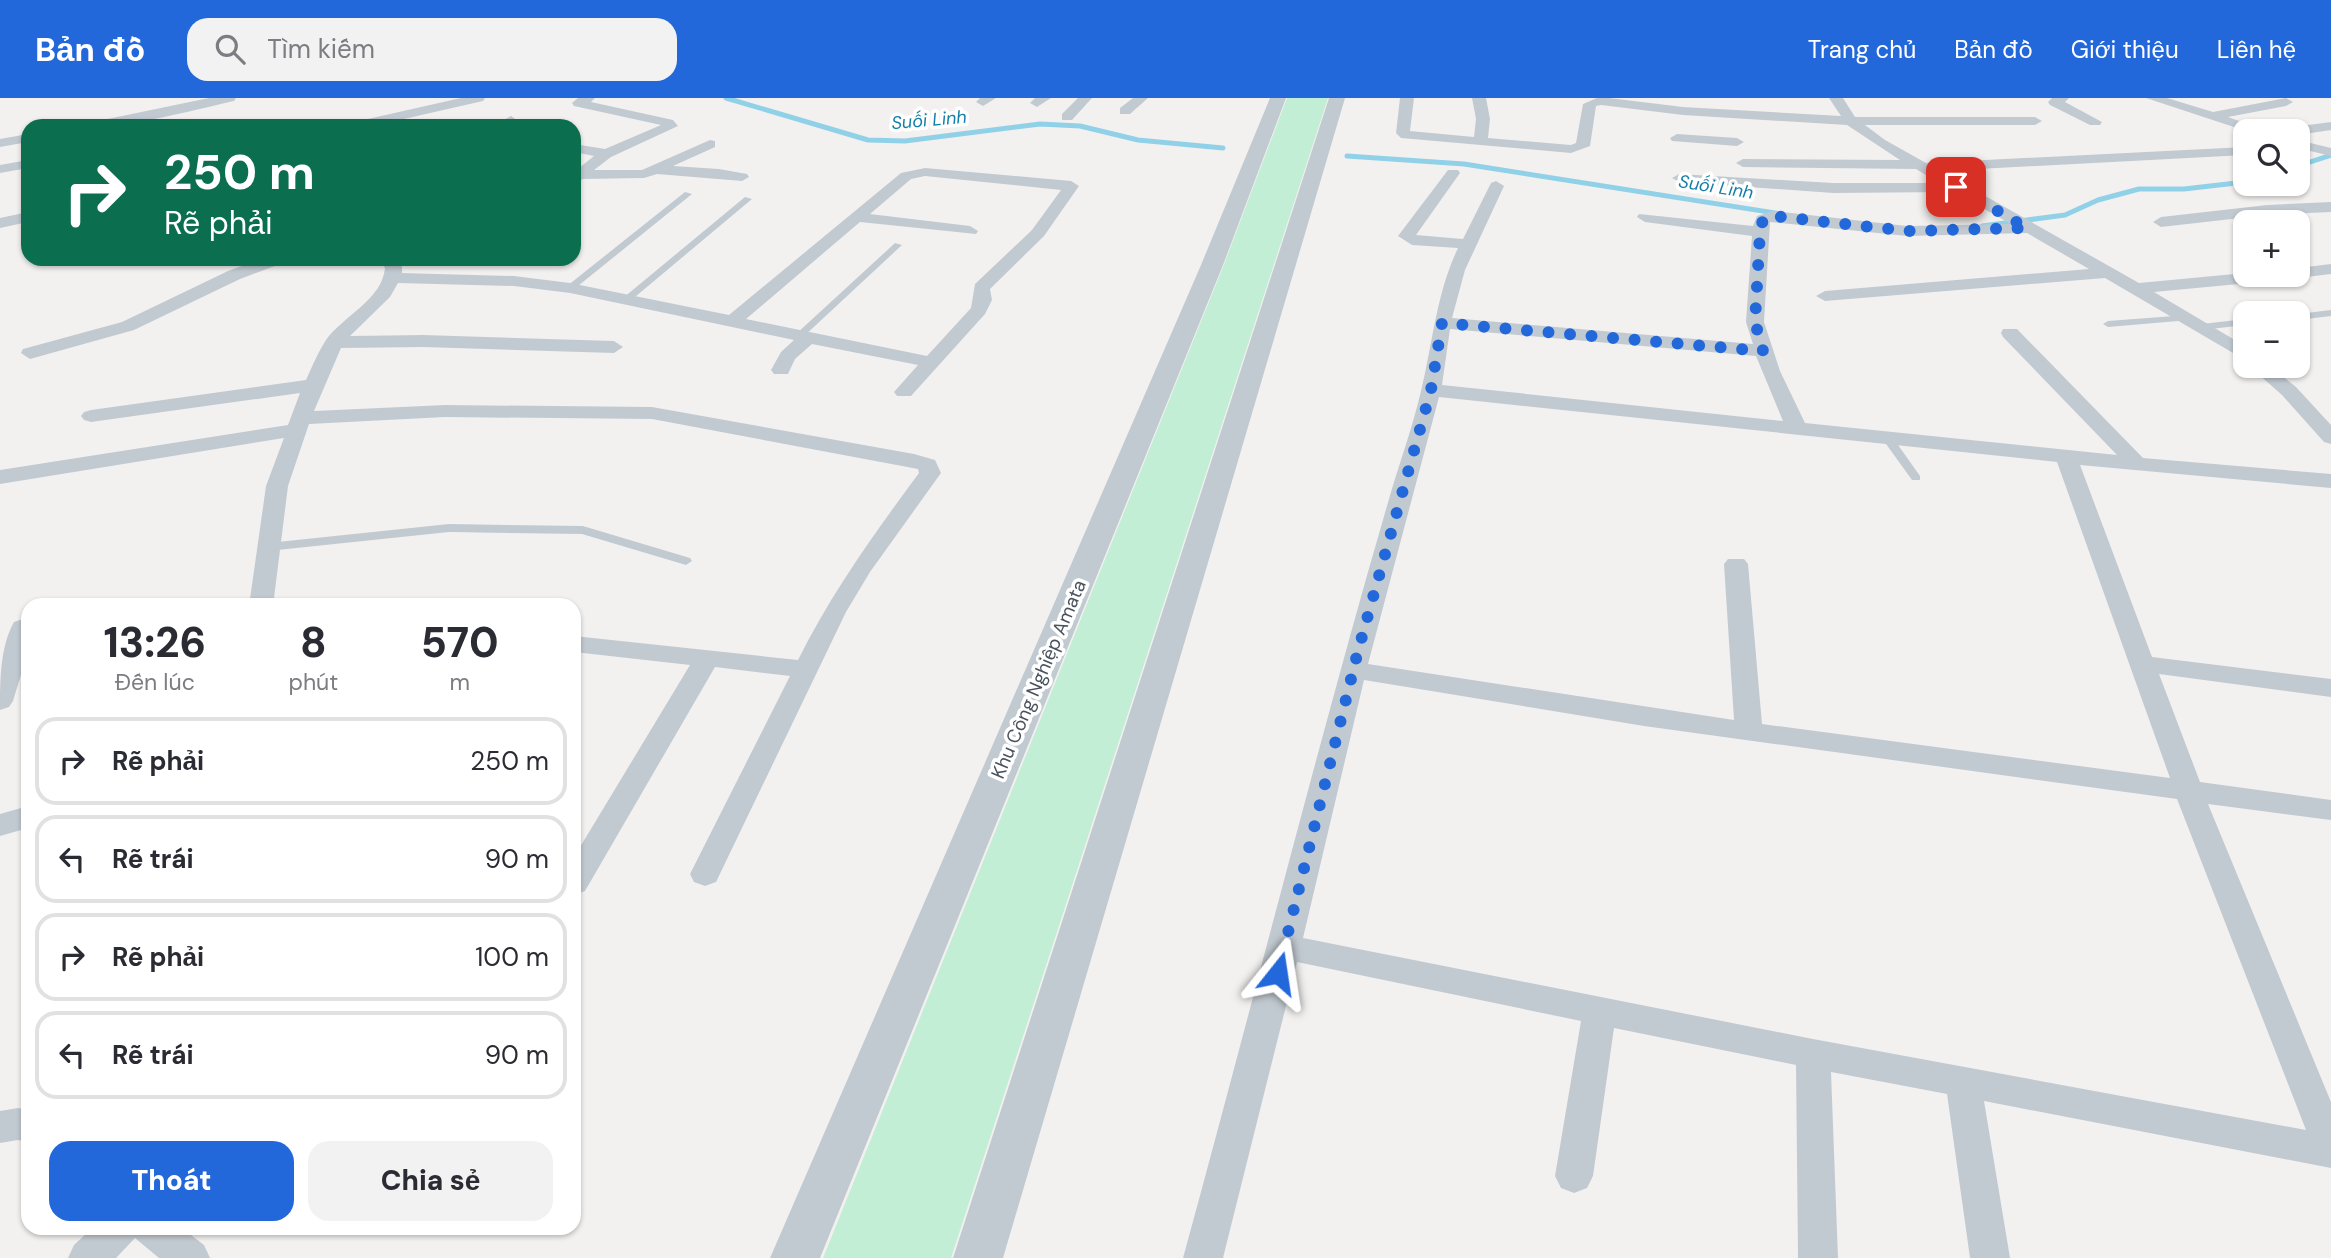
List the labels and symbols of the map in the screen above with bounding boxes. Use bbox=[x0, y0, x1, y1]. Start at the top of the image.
water label: Suối Linh bbox=[890, 105, 968, 135]
pin bbox=[1926, 157, 1986, 217]
water label: Suối Linh bbox=[1677, 169, 1755, 205]
street label: Khu Công Nghiệp Amata bbox=[985, 576, 1092, 782]
position arrow bbox=[1241, 936, 1315, 1010]

